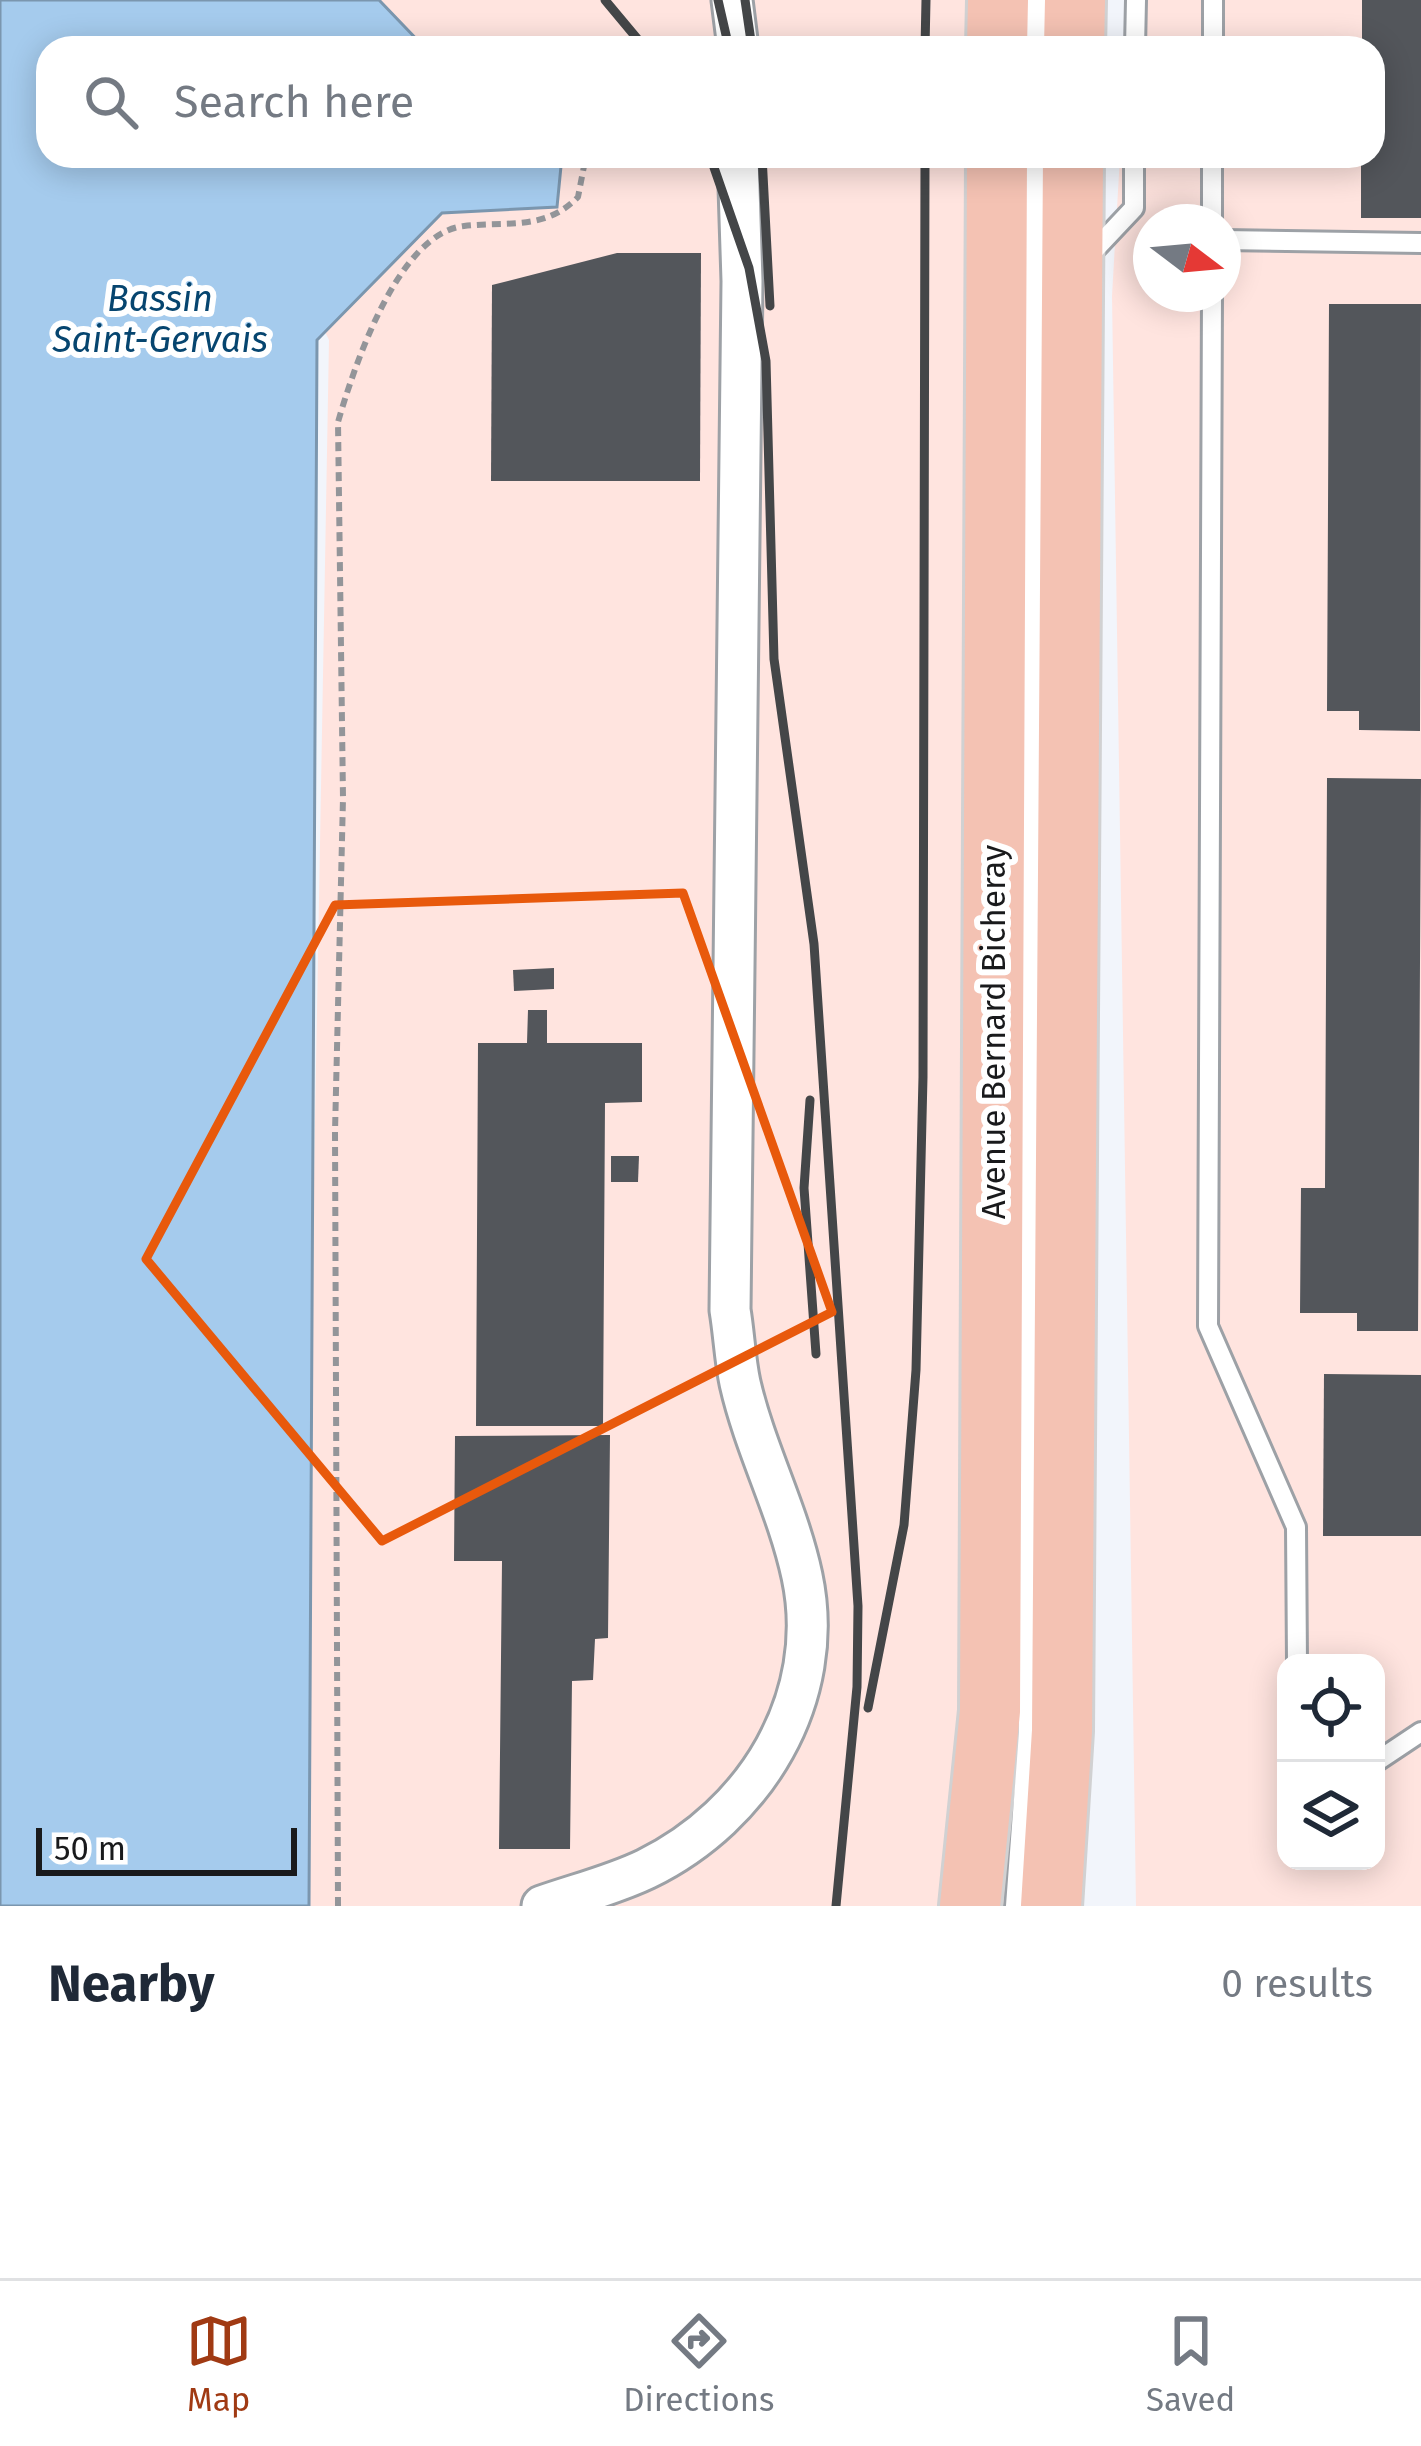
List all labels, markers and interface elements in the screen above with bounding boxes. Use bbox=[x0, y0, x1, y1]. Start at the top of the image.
search box bbox=[36, 36, 1385, 168]
icon: search bbox=[78, 69, 144, 135]
text: Search here bbox=[174, 75, 414, 129]
north arrow bbox=[1133, 204, 1241, 312]
water label: Bassin Saint-Gervais bbox=[51, 277, 268, 362]
street label: Avenue Bernard Bicheray bbox=[974, 845, 1014, 1219]
map controls bbox=[1277, 1654, 1385, 1870]
button: locate bbox=[1277, 1654, 1385, 1762]
button: layers bbox=[1277, 1762, 1385, 1870]
scale bar bbox=[36, 1822, 297, 1875]
text: 50 m bbox=[54, 1829, 126, 1869]
text: Nearby bbox=[48, 1953, 214, 2015]
text: 0 results bbox=[1221, 1961, 1373, 2007]
tab: Map bbox=[186, 2308, 252, 2420]
tab: Directions bbox=[623, 2308, 775, 2420]
tab: Saved bbox=[1146, 2308, 1235, 2420]

